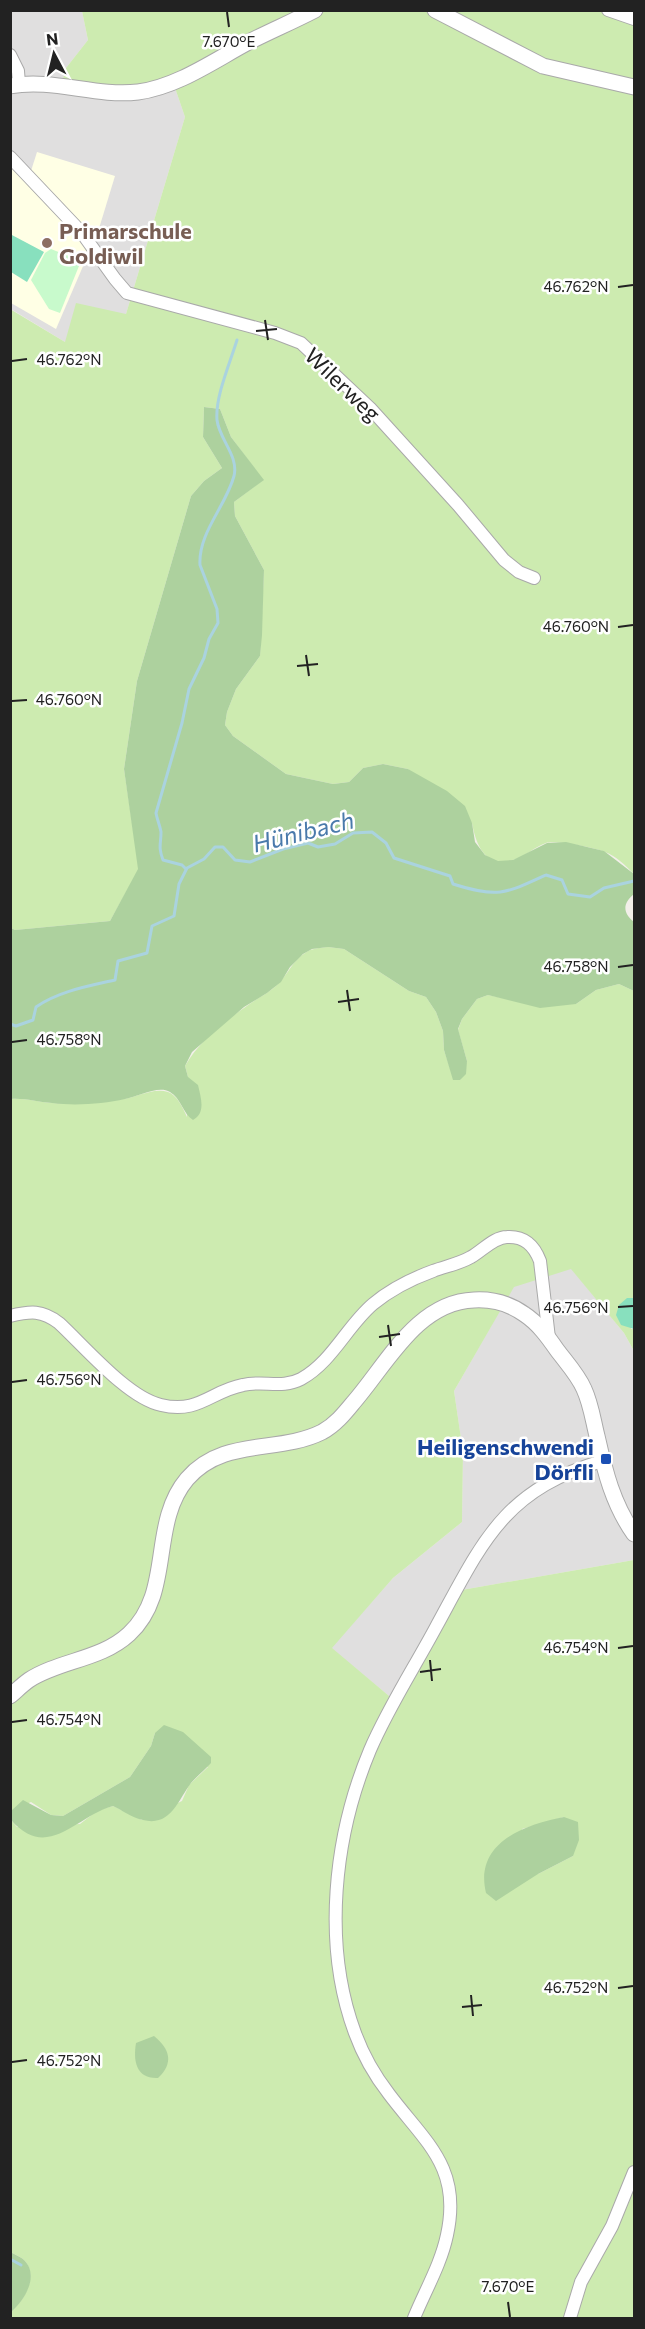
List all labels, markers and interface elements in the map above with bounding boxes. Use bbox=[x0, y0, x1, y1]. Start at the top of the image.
north arrow bbox=[24, 24, 84, 84]
text: N bbox=[45, 28, 59, 49]
text: 7.670°E bbox=[203, 32, 256, 50]
place label: Primarschule Goldiwil bbox=[59, 217, 192, 269]
marker: Primarschule Goldiwil bbox=[40, 236, 54, 250]
text: 46.762°N bbox=[544, 277, 608, 295]
street label: Wilerweg bbox=[300, 341, 387, 427]
text: 46.762°N bbox=[37, 350, 101, 368]
text: 46.760°N bbox=[543, 617, 609, 635]
text: 46.760°N bbox=[36, 690, 102, 708]
water label: Hünibach bbox=[249, 804, 357, 858]
text: 46.758°N bbox=[543, 957, 609, 975]
text: 46.758°N bbox=[36, 1030, 102, 1048]
text: 46.756°N bbox=[543, 1298, 609, 1316]
text: 46.756°N bbox=[36, 1370, 102, 1388]
place label: Heiligenschwendi Dörfli bbox=[417, 1433, 594, 1485]
marker: Heiligenschwendi Dörfli bbox=[599, 1452, 613, 1466]
text: 46.754°N bbox=[543, 1638, 609, 1656]
text: 46.754°N bbox=[36, 1710, 102, 1728]
text: 46.752°N bbox=[544, 1978, 608, 1996]
text: 46.752°N bbox=[37, 2051, 101, 2069]
text: 7.670°E bbox=[482, 2277, 535, 2295]

